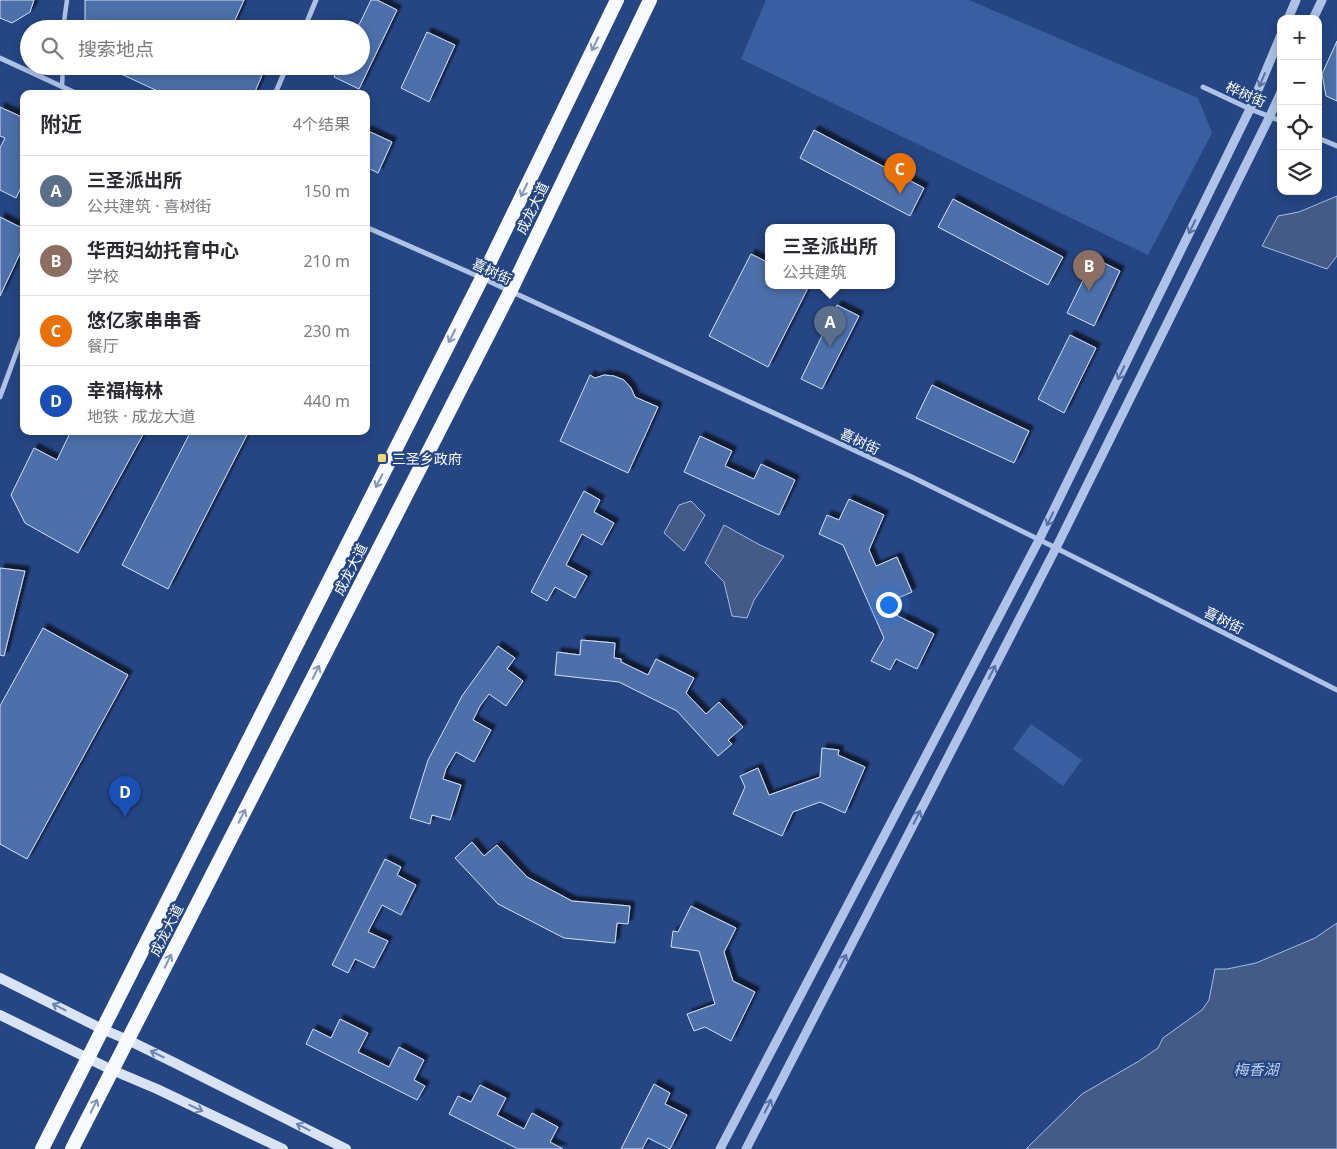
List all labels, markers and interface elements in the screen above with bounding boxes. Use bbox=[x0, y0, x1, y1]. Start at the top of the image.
map controls bbox=[1277, 15, 1322, 195]
button: + bbox=[1277, 15, 1322, 60]
search box bbox=[20, 20, 370, 75]
icon: search bbox=[38, 34, 66, 62]
text: 搜索地点 bbox=[78, 36, 154, 62]
one-way arrow bbox=[590, 36, 600, 51]
button: − bbox=[1277, 60, 1322, 105]
one-way arrow bbox=[1256, 72, 1266, 87]
street label: 桦树街 bbox=[1223, 77, 1269, 111]
button: locate bbox=[1277, 105, 1322, 150]
text: 附近 bbox=[40, 110, 82, 138]
text: 4个结果 bbox=[293, 113, 350, 135]
button: layers bbox=[1277, 150, 1322, 195]
pin: C bbox=[884, 153, 916, 194]
text: 三圣派出所 bbox=[87, 167, 182, 193]
street label: 成龙大道 bbox=[511, 179, 553, 237]
text: A bbox=[50, 180, 62, 202]
text: 150 m bbox=[303, 180, 350, 202]
one-way arrow bbox=[519, 182, 529, 197]
text: 公共建筑 · 喜树街 bbox=[87, 195, 212, 217]
one-way arrow bbox=[1187, 219, 1196, 234]
popup bbox=[765, 224, 895, 289]
text: 三圣派出所 bbox=[782, 233, 878, 259]
text: 华西妇幼托育中心 bbox=[87, 237, 239, 263]
text: B bbox=[51, 250, 61, 272]
text: 210 m bbox=[303, 250, 350, 272]
pin: B bbox=[1073, 250, 1105, 291]
street label: 喜树街 bbox=[469, 254, 515, 288]
text: 公共建筑 bbox=[782, 261, 847, 283]
text: 学校 bbox=[87, 265, 119, 287]
pin: A bbox=[814, 306, 846, 347]
text: 悠亿家串串香 bbox=[87, 307, 201, 333]
text: C bbox=[51, 320, 61, 342]
text: 230 m bbox=[303, 320, 350, 342]
one-way arrow bbox=[447, 328, 456, 343]
text: 餐厅 bbox=[87, 335, 119, 357]
one-way arrow bbox=[1116, 365, 1125, 380]
text: 幸福梅林 bbox=[87, 377, 163, 403]
text: D bbox=[50, 390, 62, 412]
text: 440 m bbox=[303, 390, 350, 412]
text: 地铁 · 成龙大道 bbox=[87, 405, 196, 427]
street label: 喜树街 bbox=[837, 424, 883, 458]
place label: 三圣乡政府 bbox=[392, 449, 462, 468]
marker: 三圣乡政府 bbox=[376, 452, 388, 464]
one-way arrow bbox=[374, 473, 383, 488]
one-way arrow bbox=[1044, 511, 1054, 526]
street label: 成龙大道 bbox=[329, 540, 371, 598]
your location bbox=[876, 592, 902, 618]
street label: 喜树街 bbox=[1201, 602, 1247, 638]
one-way arrow bbox=[311, 664, 321, 679]
one-way arrow bbox=[987, 665, 997, 680]
pin: D bbox=[109, 776, 141, 817]
one-way arrow bbox=[237, 809, 247, 824]
one-way arrow bbox=[913, 810, 922, 825]
street label: 成龙大道 bbox=[145, 901, 187, 959]
one-way arrow bbox=[164, 954, 173, 969]
one-way arrow bbox=[839, 954, 848, 969]
one-way arrow bbox=[52, 1002, 67, 1011]
one-way arrow bbox=[150, 1049, 165, 1059]
water label: 梅香湖 bbox=[1233, 1059, 1280, 1079]
one-way arrow bbox=[89, 1098, 99, 1113]
one-way arrow bbox=[763, 1098, 773, 1113]
one-way arrow bbox=[188, 1103, 203, 1113]
one-way arrow bbox=[296, 1122, 311, 1131]

